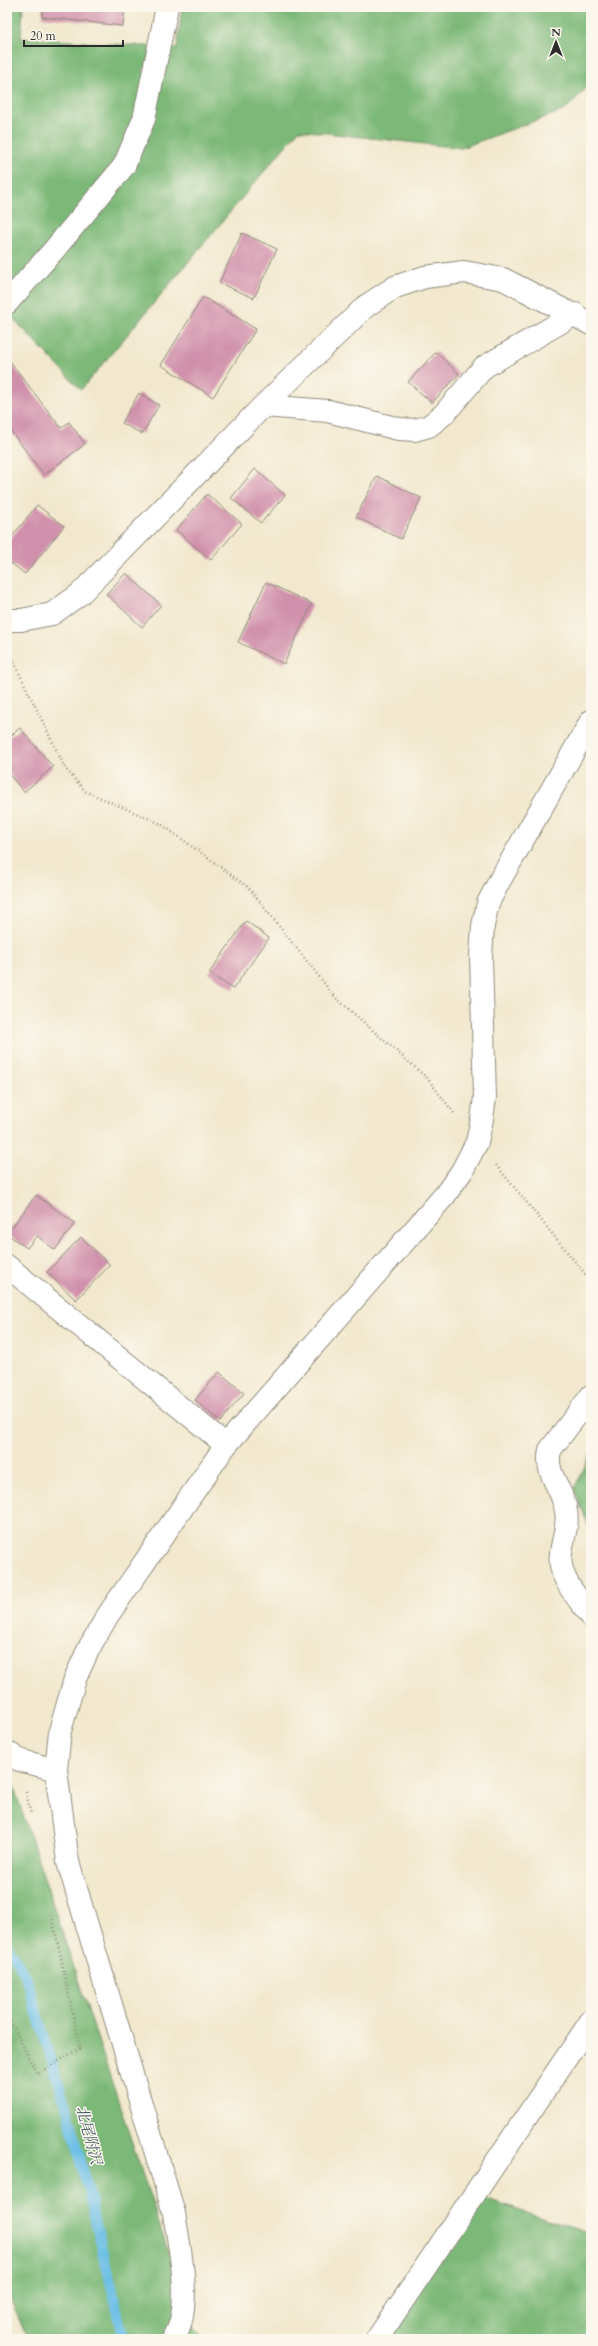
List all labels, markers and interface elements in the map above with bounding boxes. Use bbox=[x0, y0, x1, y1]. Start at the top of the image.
scale bar bbox=[24, 22, 123, 48]
north arrow bbox=[536, 22, 576, 62]
text: N bbox=[551, 25, 561, 40]
text: 20 m bbox=[30, 28, 57, 44]
water label: 北尾附沢 bbox=[72, 2103, 107, 2168]

